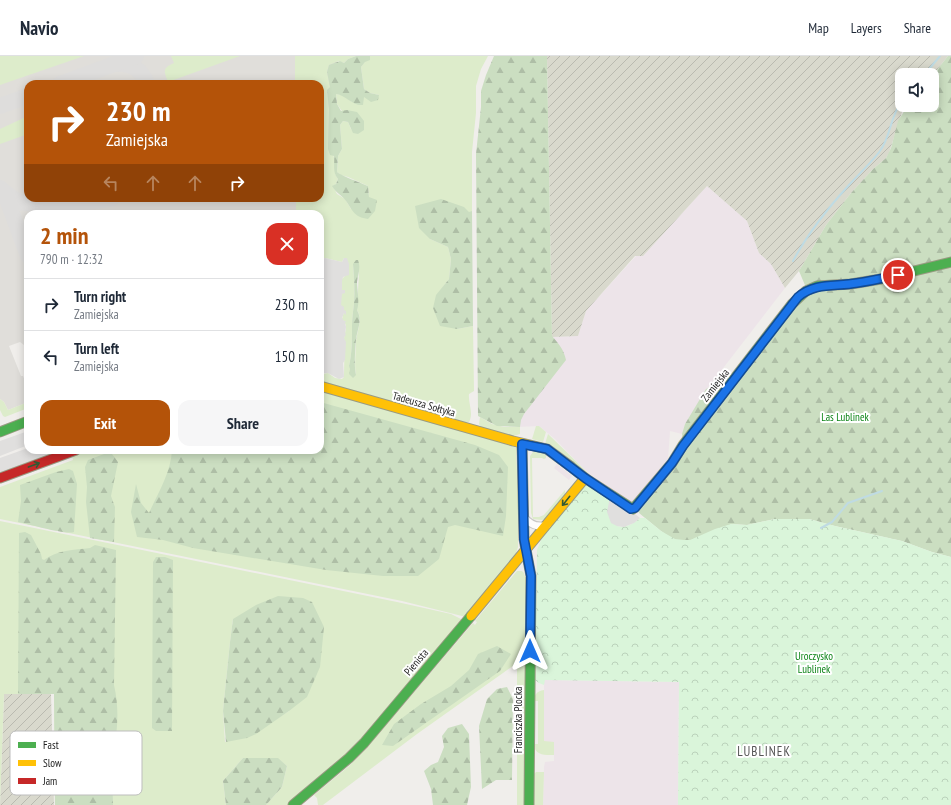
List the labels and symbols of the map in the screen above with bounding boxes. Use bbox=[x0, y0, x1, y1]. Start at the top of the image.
pin bbox=[881, 258, 915, 292]
street label: Zamiejska bbox=[698, 366, 732, 404]
street label: Tadeusza Sołtyka bbox=[391, 388, 457, 420]
park label: Las Lublinek bbox=[821, 410, 869, 424]
one-way arrow bbox=[28, 461, 40, 469]
one-way arrow bbox=[562, 496, 571, 507]
position arrow bbox=[509, 630, 551, 672]
street label: Pienista bbox=[401, 646, 431, 678]
park label: Uroczysko Lublinek bbox=[795, 649, 833, 676]
street label: Franciszka Plocka bbox=[511, 687, 525, 753]
legend bbox=[10, 731, 142, 795]
text: Fast bbox=[43, 738, 59, 752]
district label: LUBLINEK bbox=[737, 743, 791, 760]
text: Slow bbox=[43, 756, 62, 770]
text: Jam bbox=[42, 774, 57, 788]

